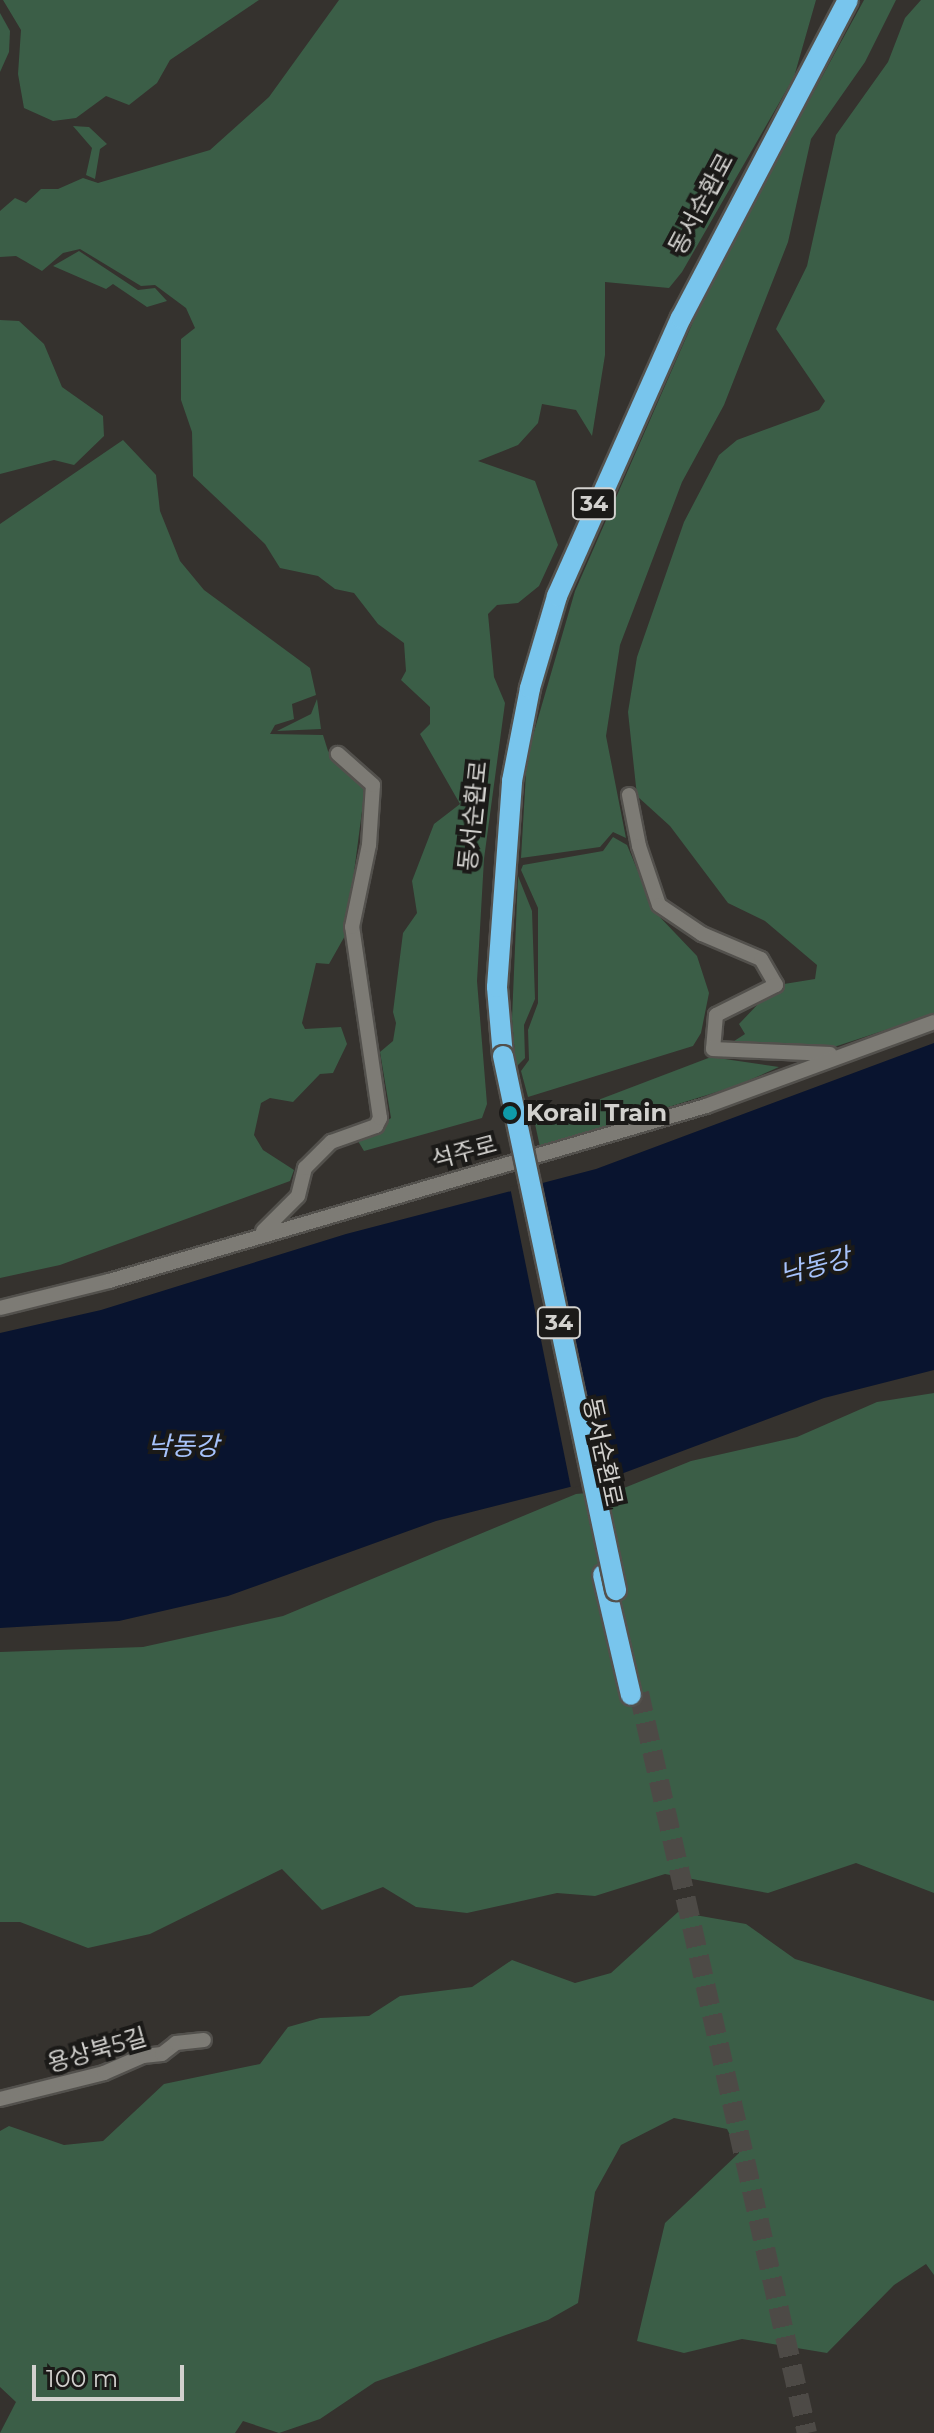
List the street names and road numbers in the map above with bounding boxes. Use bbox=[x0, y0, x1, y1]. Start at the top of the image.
street label: 동서순환로 bbox=[662, 149, 740, 259]
road number: 34 bbox=[570, 486, 618, 522]
street label: 동서순환로 bbox=[453, 760, 493, 872]
street label: 석주로 bbox=[428, 1130, 500, 1174]
road number: 34 bbox=[535, 1305, 583, 1341]
street label: 동서순환로 bbox=[577, 1395, 629, 1509]
street label: 용상북5길 bbox=[44, 2022, 150, 2078]

